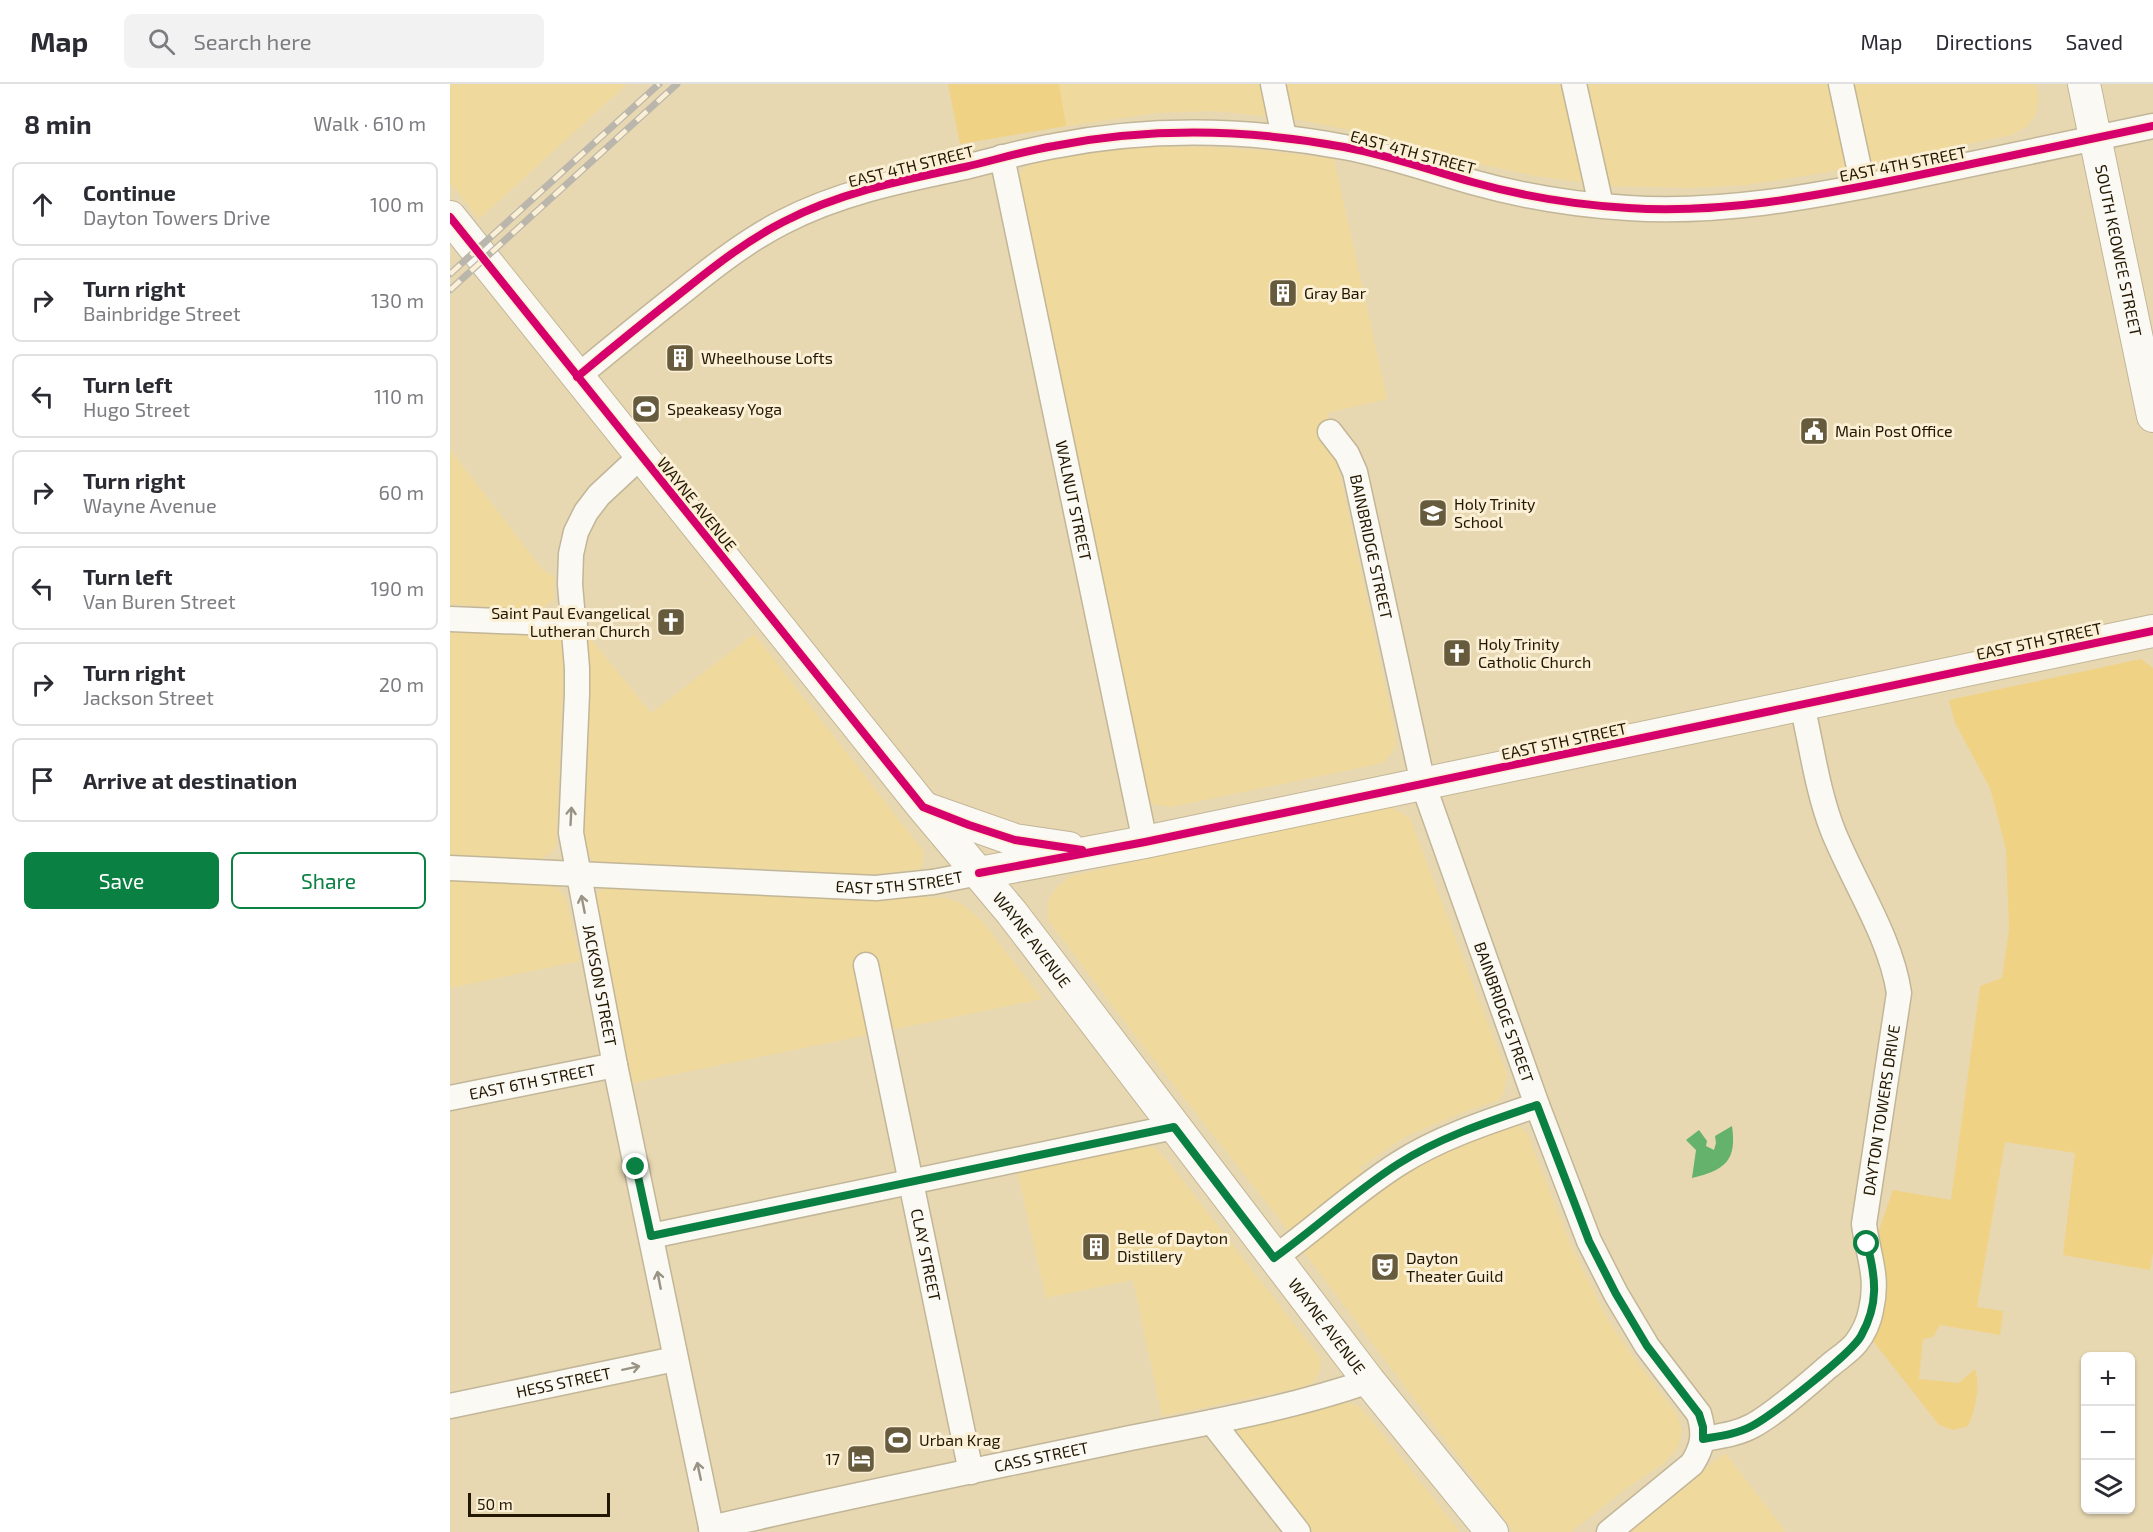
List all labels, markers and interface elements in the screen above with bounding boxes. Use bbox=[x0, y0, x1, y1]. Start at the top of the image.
search box bbox=[124, 14, 544, 68]
text: Map bbox=[30, 24, 88, 58]
icon: search bbox=[145, 25, 178, 58]
text: Search here bbox=[193, 28, 312, 54]
text: Map bbox=[1860, 29, 1903, 54]
text: Directions bbox=[1936, 29, 2032, 54]
text: Saved bbox=[2065, 29, 2123, 54]
text: 8 min bbox=[24, 108, 92, 139]
text: Walk · 610 m bbox=[313, 111, 426, 135]
street label: EAST 4TH STREET bbox=[1348, 126, 1478, 177]
street label: EAST 4TH STREET bbox=[846, 141, 976, 190]
street label: EAST 4TH STREET bbox=[1838, 142, 1968, 185]
street label: SOUTH KEOWEE STREET bbox=[2092, 163, 2146, 338]
text: Continue bbox=[83, 179, 176, 205]
icon: ahead bbox=[26, 188, 59, 221]
text: 100 m bbox=[370, 192, 424, 216]
text: Dayton Towers Drive bbox=[83, 205, 270, 229]
text: Turn right bbox=[83, 275, 185, 301]
building icon: Gray Bar bbox=[1267, 277, 1299, 309]
place label: Gray Bar bbox=[1304, 283, 1367, 302]
icon: right bbox=[26, 284, 59, 317]
text: 130 m bbox=[371, 288, 424, 312]
text: Bainbridge Street bbox=[83, 301, 241, 325]
building icon: Wheelhouse Lofts bbox=[664, 342, 696, 374]
place label: Wheelhouse Lofts bbox=[701, 348, 833, 367]
text: Turn left bbox=[83, 371, 172, 397]
icon: left bbox=[26, 380, 59, 413]
text: 110 m bbox=[374, 384, 424, 408]
sports icon: Speakeasy Yoga bbox=[630, 393, 662, 425]
text: Hugo Street bbox=[83, 397, 190, 421]
place label: Speakeasy Yoga bbox=[667, 399, 782, 418]
public building icon: Main Post Office bbox=[1798, 415, 1830, 447]
place label: Main Post Office bbox=[1835, 421, 1953, 440]
street label: WALNUT STREET bbox=[1052, 438, 1096, 563]
street label: WAYNE AVENUE bbox=[654, 453, 741, 555]
text: Turn right bbox=[83, 467, 185, 493]
street label: BAINBRIDGE STREET bbox=[1347, 472, 1397, 621]
icon: right bbox=[26, 476, 59, 509]
text: 60 m bbox=[379, 480, 424, 504]
text: Wayne Avenue bbox=[83, 493, 217, 517]
place label: Holy Trinity School bbox=[1454, 494, 1536, 531]
school or university icon: Holy Trinity School bbox=[1417, 497, 1449, 529]
text: Turn left bbox=[83, 563, 172, 589]
icon: left bbox=[26, 572, 59, 605]
text: 190 m bbox=[371, 576, 424, 600]
text: Van Buren Street bbox=[83, 589, 236, 613]
place label: Saint Paul Evangelical Lutheran Church bbox=[491, 603, 650, 640]
church icon: Saint Paul Evangelical Lutheran Church bbox=[655, 606, 687, 638]
street label: EAST 5TH STREET bbox=[1974, 618, 2103, 663]
place label: Holy Trinity Catholic Church bbox=[1478, 634, 1591, 671]
church icon: Holy Trinity Catholic Church bbox=[1441, 637, 1473, 669]
text: Turn right bbox=[83, 659, 185, 685]
icon: right bbox=[26, 668, 59, 701]
text: 20 m bbox=[379, 672, 424, 696]
text: Jackson Street bbox=[83, 685, 214, 709]
street label: EAST 5TH STREET bbox=[1499, 718, 1628, 763]
icon: arrive bbox=[26, 764, 59, 797]
text: Arrive at destination bbox=[83, 767, 297, 793]
one-way arrow bbox=[566, 806, 577, 826]
button: Save bbox=[24, 852, 219, 909]
button: Share bbox=[231, 852, 426, 909]
street label: EAST 5TH STREET bbox=[835, 866, 964, 897]
street label: WAYNE AVENUE bbox=[989, 888, 1075, 991]
one-way arrow bbox=[577, 894, 588, 914]
street label: JACKSON STREET bbox=[579, 922, 621, 1048]
street label: BAINBRIDGE STREET bbox=[1471, 939, 1538, 1085]
street label: DAYTON TOWERS DRIVE bbox=[1858, 1023, 1903, 1197]
street label: EAST 6TH STREET bbox=[467, 1059, 597, 1103]
route end bbox=[622, 1153, 648, 1179]
street label: CLAY STREET bbox=[908, 1207, 945, 1303]
place label: Belle of Dayton Distillery bbox=[1117, 1228, 1228, 1265]
route start bbox=[1853, 1230, 1879, 1256]
building icon: Belle of Dayton Distillery bbox=[1080, 1231, 1112, 1263]
place label: Dayton Theater Guild bbox=[1406, 1248, 1503, 1285]
theatre icon: Dayton Theater Guild bbox=[1369, 1251, 1401, 1283]
one-way arrow bbox=[653, 1271, 665, 1290]
street label: WAYNE AVENUE bbox=[1285, 1274, 1370, 1377]
map controls bbox=[2081, 1352, 2135, 1514]
button: + bbox=[2081, 1352, 2135, 1406]
one-way arrow bbox=[621, 1362, 640, 1374]
street label: HESS STREET bbox=[514, 1363, 613, 1401]
button: − bbox=[2081, 1406, 2135, 1460]
sports icon: Urban Krag bbox=[882, 1424, 914, 1456]
place label: Urban Krag bbox=[919, 1430, 1000, 1449]
street label: CASS STREET bbox=[992, 1437, 1090, 1475]
hotel icon: 17 bbox=[845, 1443, 877, 1475]
place label: 17 bbox=[825, 1449, 840, 1468]
button: layers bbox=[2081, 1460, 2135, 1514]
one-way arrow bbox=[693, 1462, 704, 1481]
scale bar bbox=[468, 1490, 610, 1518]
text: 50 m bbox=[477, 1494, 513, 1513]

